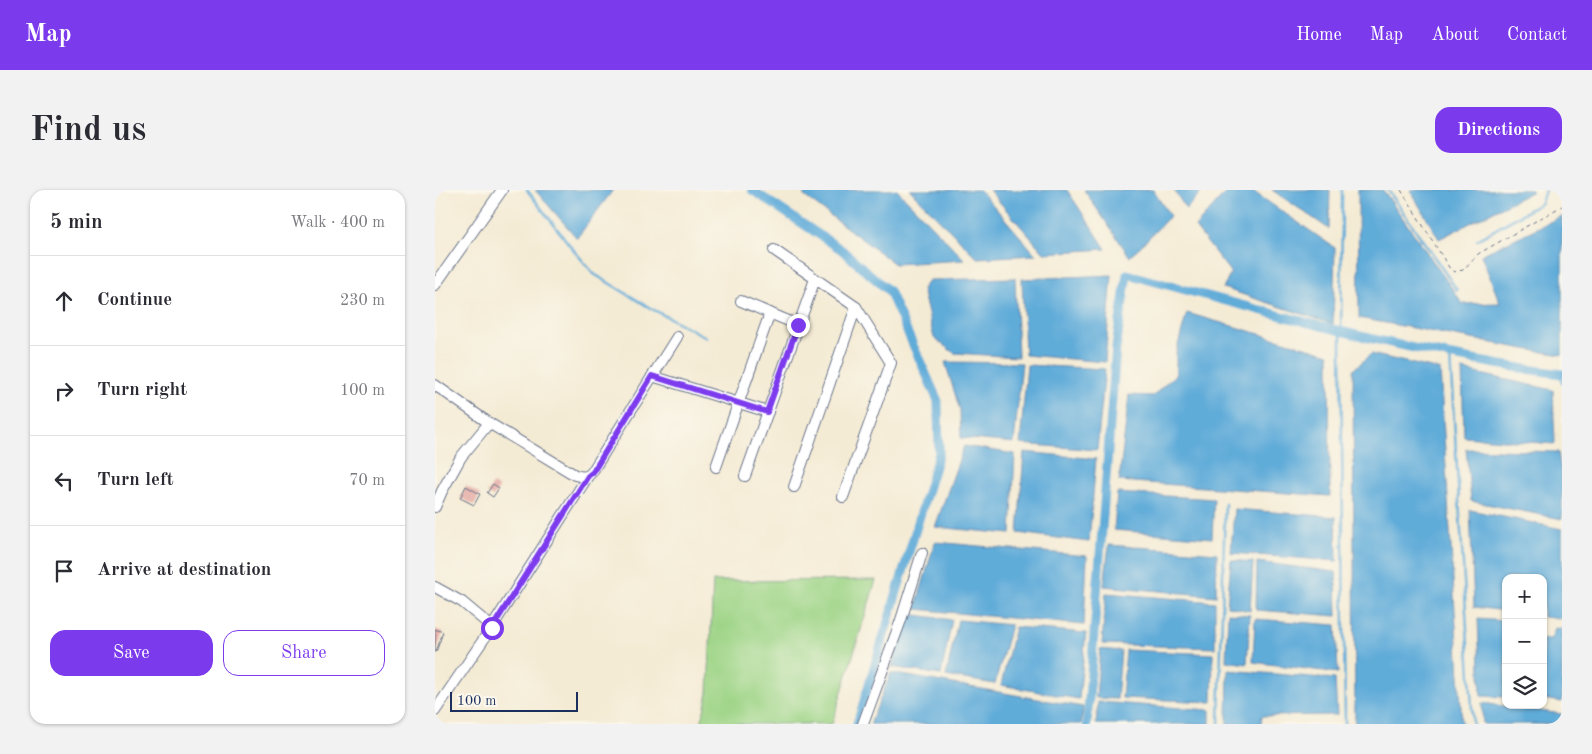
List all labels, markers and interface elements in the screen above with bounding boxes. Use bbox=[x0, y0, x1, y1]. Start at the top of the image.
text: Map bbox=[25, 23, 72, 47]
text: Home bbox=[1296, 26, 1342, 44]
text: Map bbox=[1370, 26, 1403, 44]
text: About bbox=[1431, 26, 1479, 44]
text: Contact bbox=[1507, 26, 1567, 44]
button: Directions bbox=[1435, 107, 1562, 153]
text: Find us bbox=[30, 113, 146, 148]
text: 5 min bbox=[50, 212, 103, 233]
text: Walk · 400 m bbox=[290, 215, 385, 231]
icon: ahead bbox=[50, 287, 78, 315]
text: Continue bbox=[97, 291, 172, 310]
text: 230 m bbox=[340, 293, 385, 309]
route end bbox=[787, 314, 810, 337]
icon: right bbox=[50, 377, 78, 405]
text: Turn right bbox=[97, 381, 187, 400]
text: 100 m bbox=[340, 383, 385, 399]
icon: left bbox=[50, 467, 78, 495]
text: Turn left bbox=[97, 471, 174, 490]
text: 70 m bbox=[349, 473, 385, 489]
icon: arrive bbox=[50, 557, 78, 585]
text: Arrive at destination bbox=[97, 561, 271, 580]
map controls bbox=[1502, 574, 1547, 709]
button: + bbox=[1502, 574, 1547, 619]
route start bbox=[481, 617, 504, 640]
button: − bbox=[1502, 619, 1547, 664]
button: Save bbox=[50, 630, 213, 676]
button: Share bbox=[223, 630, 385, 676]
button: layers bbox=[1502, 664, 1547, 709]
scale bar bbox=[450, 689, 577, 712]
text: 100 m bbox=[457, 694, 496, 708]

